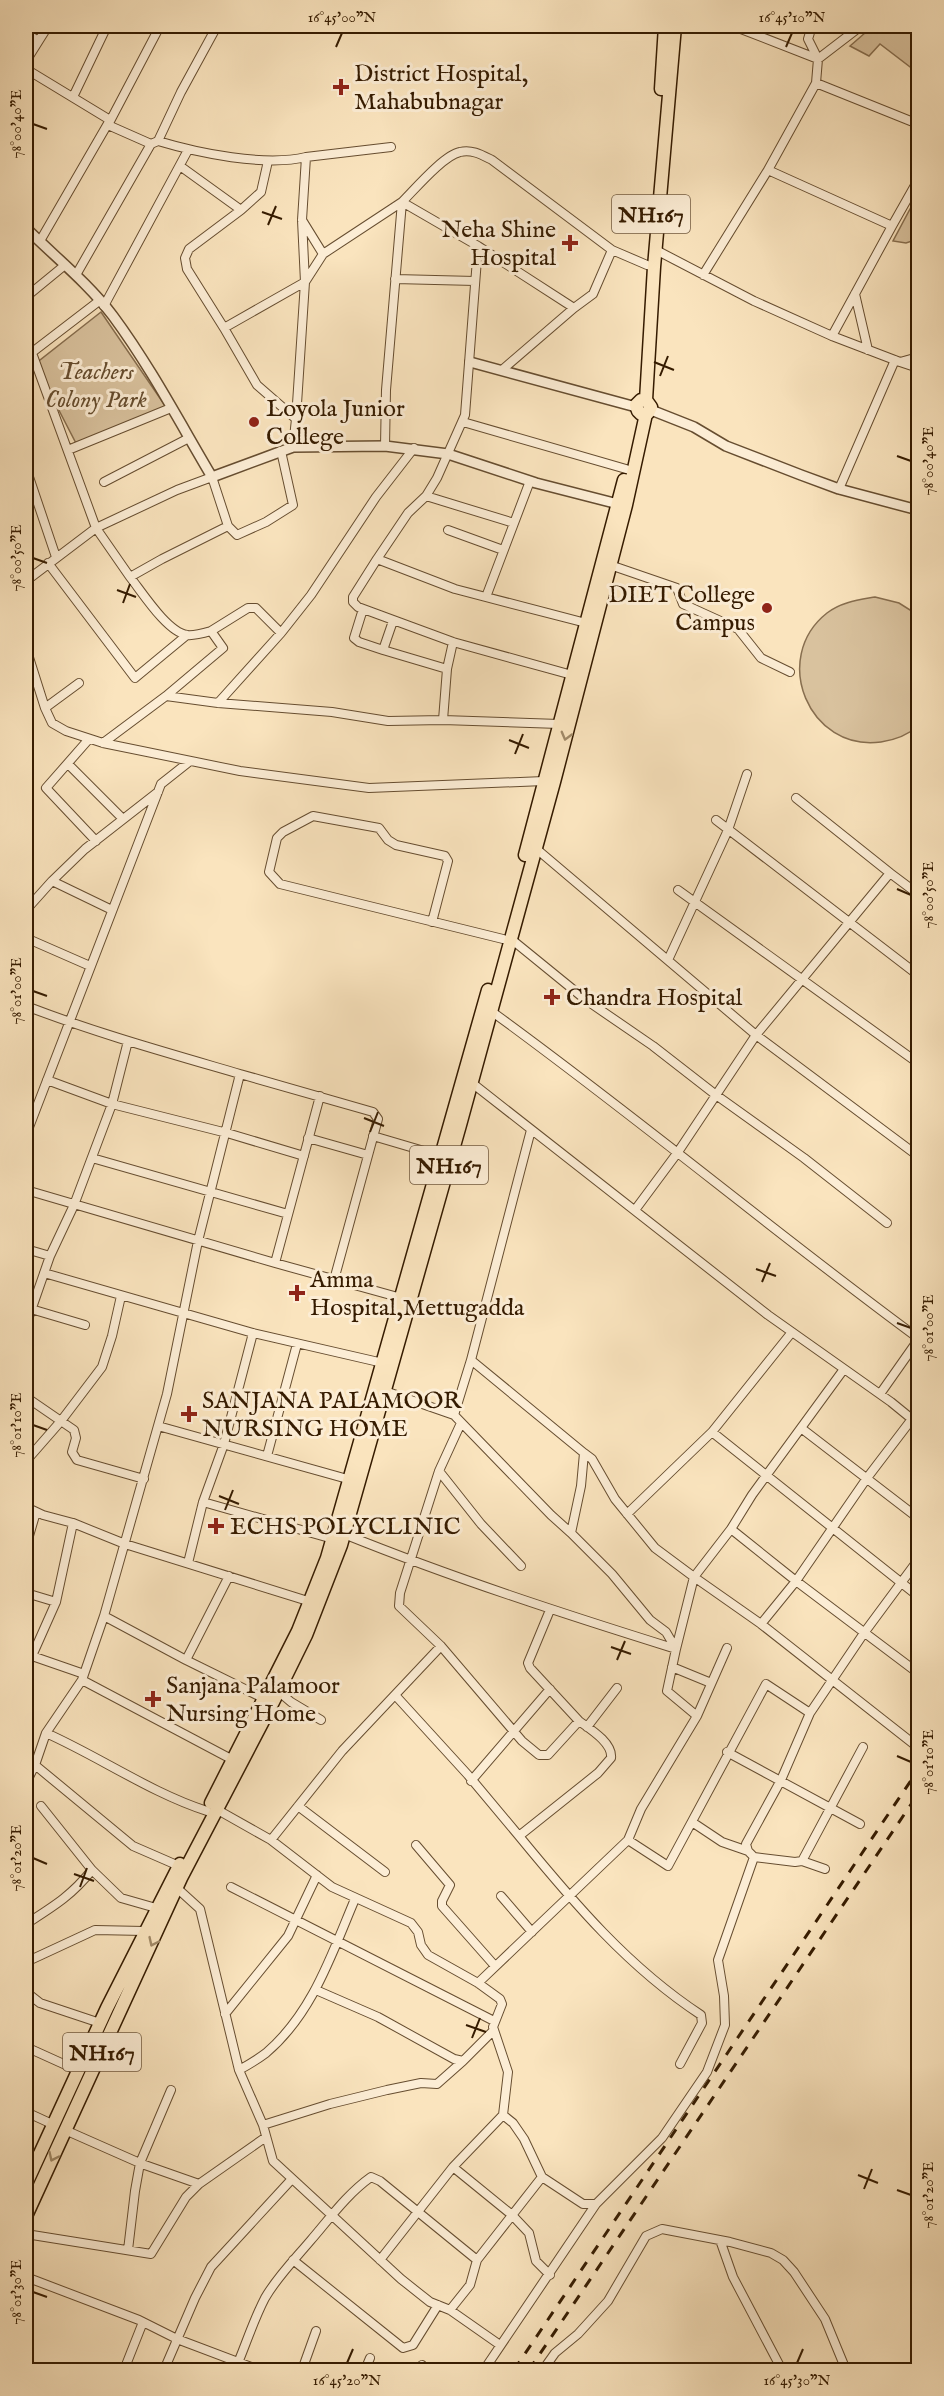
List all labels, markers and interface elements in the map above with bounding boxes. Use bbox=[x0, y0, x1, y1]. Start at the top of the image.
text: 16°45'00"N bbox=[308, 8, 376, 27]
text: 16°45'10"N bbox=[759, 8, 825, 27]
place label: District Hospital, Mahabubnagar bbox=[354, 59, 528, 118]
marker: District Hospital, Mahabubnagar bbox=[332, 78, 350, 96]
text: 78°00'40"E bbox=[7, 89, 26, 159]
road number: NH167 bbox=[612, 195, 690, 233]
place label: Neha Shine Hospital bbox=[441, 215, 556, 274]
marker: Neha Shine Hospital bbox=[561, 234, 579, 252]
park label: Teachers Colony Park bbox=[45, 357, 147, 416]
place label: Loyola Junior College bbox=[266, 394, 405, 453]
marker: Loyola Junior College bbox=[247, 415, 261, 429]
text: 78°00'40"E bbox=[919, 426, 938, 496]
text: 78°00'50"E bbox=[7, 524, 26, 592]
place label: DIET College Campus bbox=[608, 580, 755, 639]
marker: DIET College Campus bbox=[760, 601, 774, 615]
one-way arrow bbox=[561, 731, 574, 741]
text: 78°00'50"E bbox=[919, 861, 938, 929]
text: 78°01'00"E bbox=[7, 957, 26, 1025]
place label: Chandra Hospital bbox=[566, 983, 743, 1014]
marker: Chandra Hospital bbox=[543, 988, 561, 1006]
road number: NH167 bbox=[410, 1146, 488, 1184]
place label: Amma Hospital,Mettugadda bbox=[309, 1265, 525, 1324]
marker: Amma Hospital,Mettugadda bbox=[288, 1284, 306, 1302]
text: 78°01'00"E bbox=[919, 1294, 938, 1362]
place label: SANJANA PALAMOOR NURSING HOME bbox=[202, 1386, 462, 1445]
text: 78°01'10"E bbox=[7, 1392, 26, 1458]
marker: SANJANA PALAMOOR NURSING HOME bbox=[180, 1405, 198, 1423]
place label: ECHS POLYCLINIC bbox=[230, 1512, 461, 1543]
marker: ECHS POLYCLINIC bbox=[207, 1517, 225, 1535]
place label: Sanjana Palamoor Nursing Home bbox=[166, 1671, 340, 1730]
marker: Sanjana Palamoor Nursing Home bbox=[144, 1690, 162, 1708]
text: 78°01'10"E bbox=[919, 1729, 938, 1795]
text: 78°01'20"E bbox=[7, 1825, 26, 1891]
one-way arrow bbox=[148, 1935, 160, 1946]
road number: NH167 bbox=[63, 2033, 141, 2071]
one-way arrow bbox=[48, 2150, 60, 2161]
text: 78°01'20"E bbox=[919, 2162, 938, 2228]
text: 78°01'30"E bbox=[7, 2259, 26, 2325]
text: 16°45'20"N bbox=[313, 2371, 381, 2390]
text: 16°45'30"N bbox=[764, 2371, 830, 2390]

